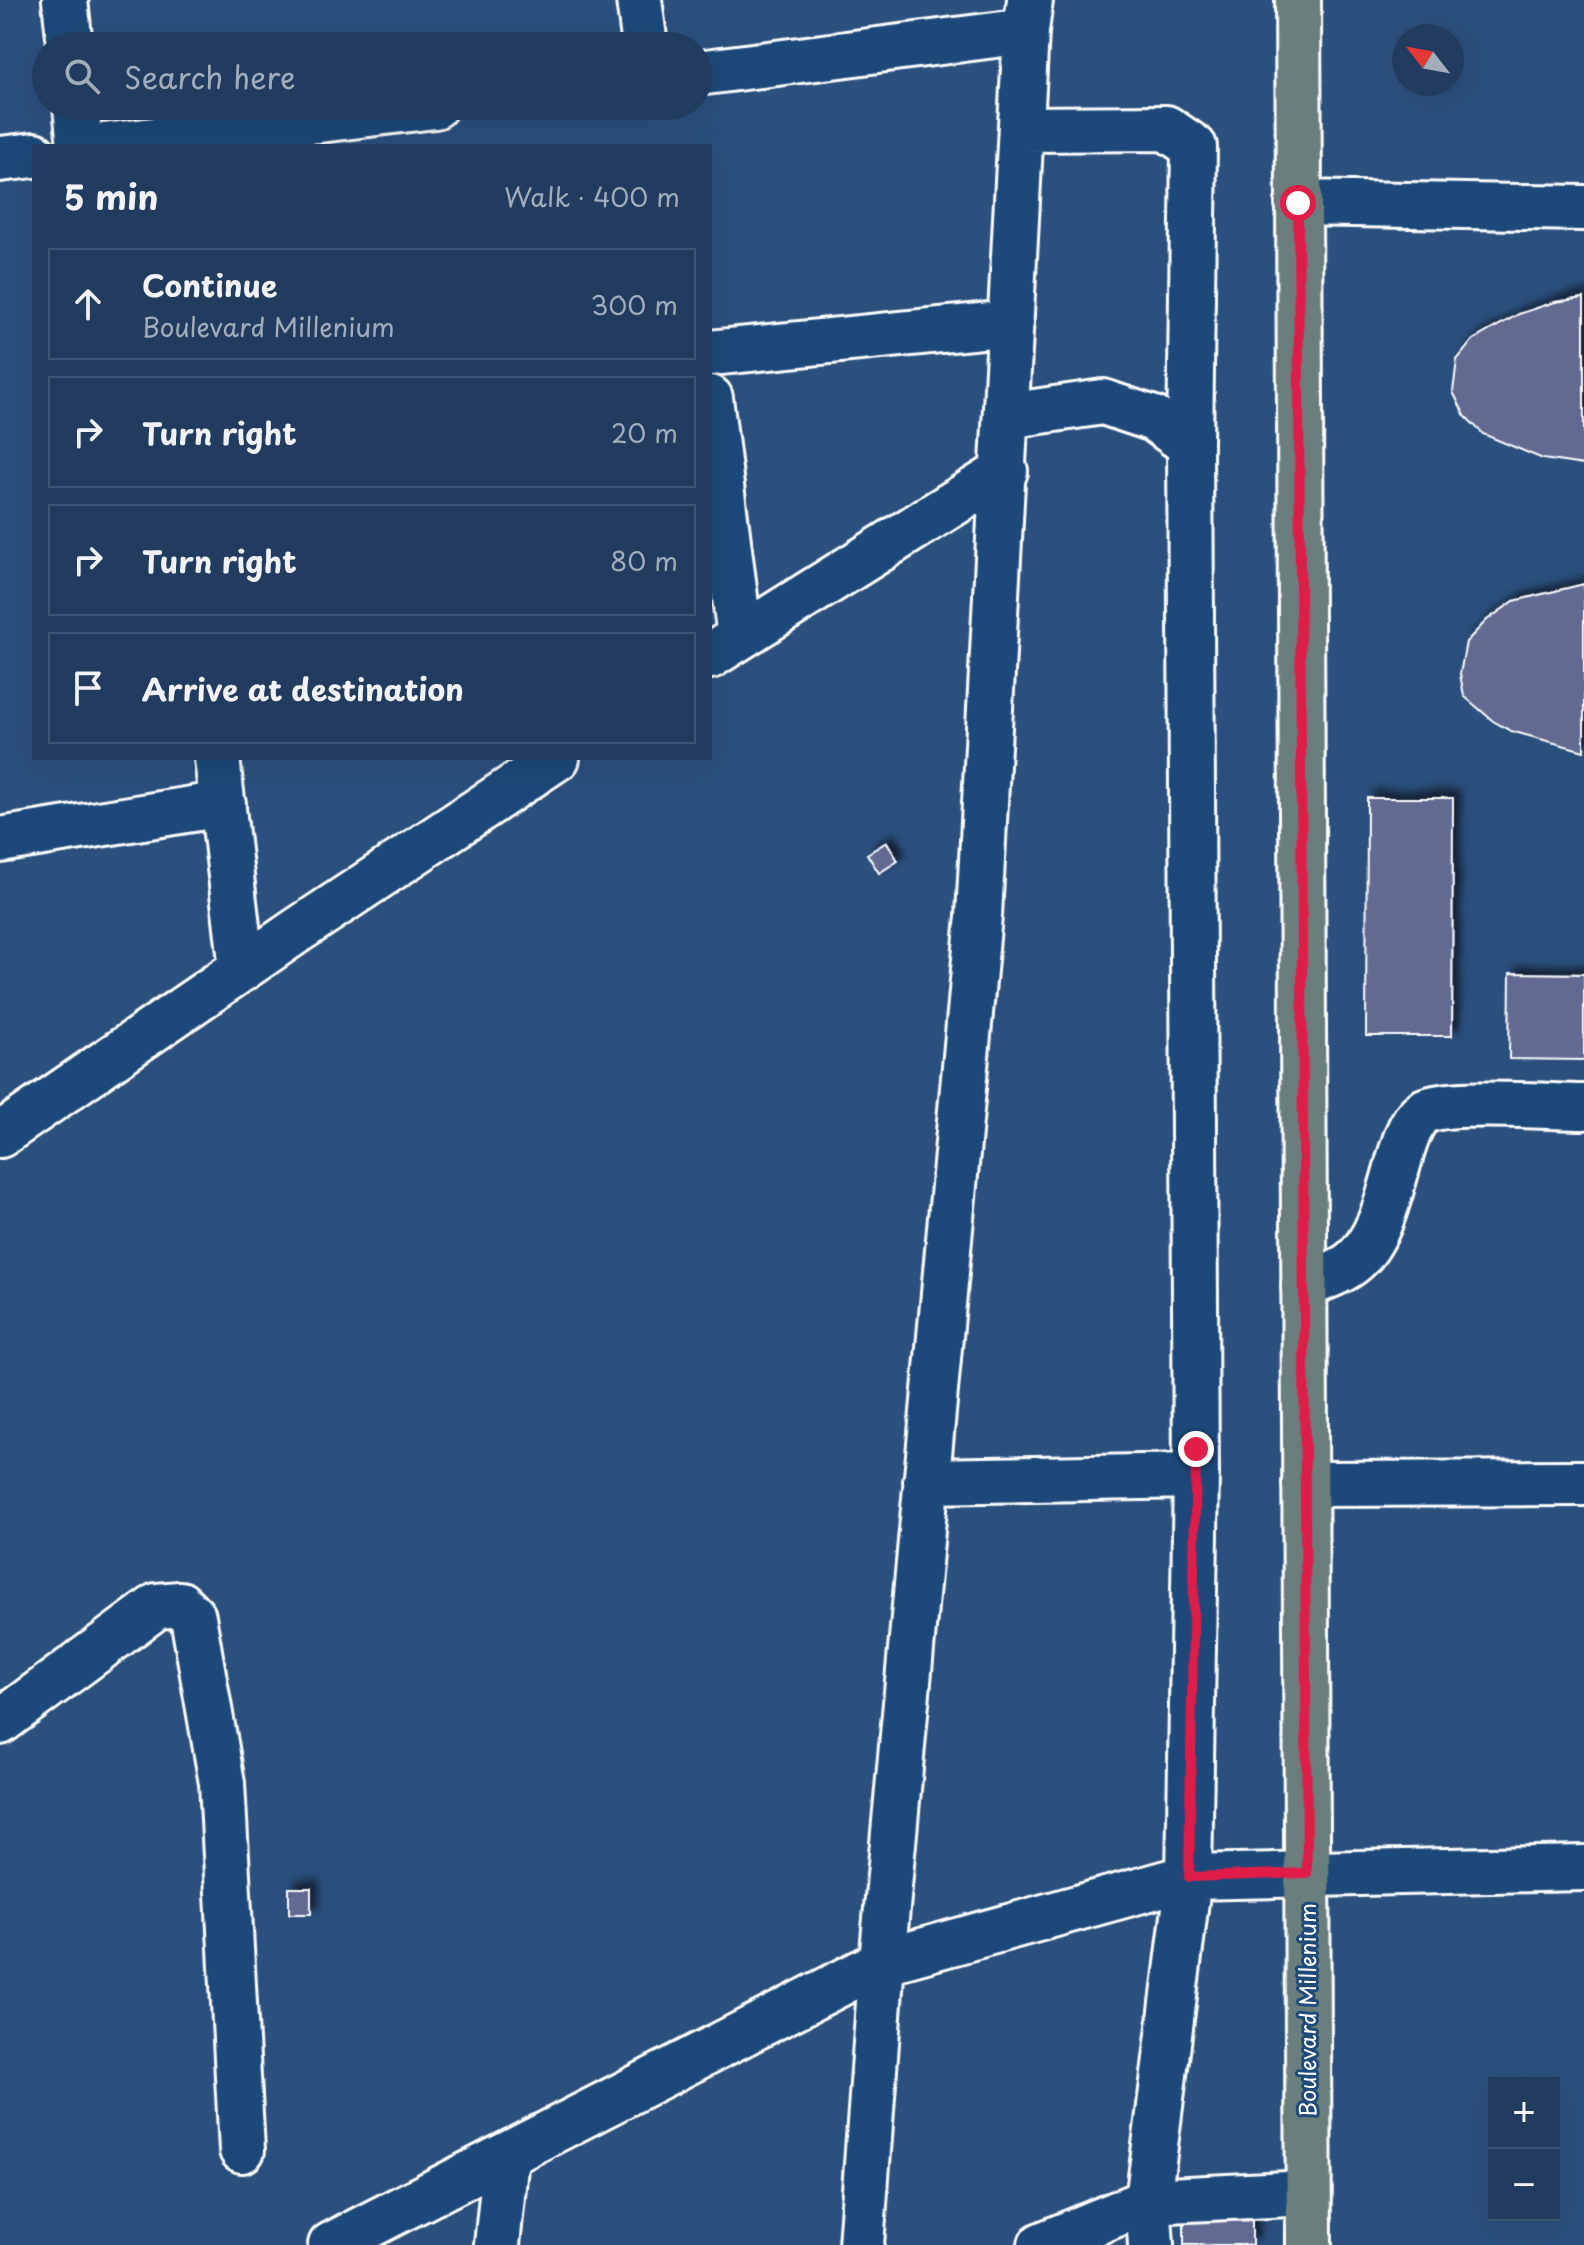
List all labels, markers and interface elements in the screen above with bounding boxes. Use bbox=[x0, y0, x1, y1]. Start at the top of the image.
north arrow bbox=[1392, 24, 1464, 96]
search box bbox=[32, 32, 712, 120]
icon: search bbox=[60, 54, 104, 98]
text: Search here bbox=[124, 54, 296, 99]
text: 5 min bbox=[64, 170, 158, 222]
text: Walk · 400 m bbox=[504, 177, 680, 216]
route start bbox=[1280, 185, 1316, 221]
text: Continue bbox=[142, 262, 277, 307]
icon: ahead bbox=[66, 282, 110, 326]
text: 300 m bbox=[591, 285, 678, 324]
text: Boulevard Millenium bbox=[142, 307, 395, 346]
icon: right bbox=[66, 410, 110, 454]
text: Turn right bbox=[142, 410, 297, 455]
text: 20 m bbox=[611, 413, 678, 452]
icon: right bbox=[66, 538, 110, 582]
text: Turn right bbox=[142, 538, 297, 583]
text: 80 m bbox=[610, 541, 678, 580]
icon: arrive bbox=[66, 666, 110, 710]
text: Arrive at destination bbox=[142, 666, 464, 711]
route end bbox=[1178, 1431, 1214, 1467]
street label: Boulevard Millenium bbox=[1290, 1903, 1323, 2117]
map controls bbox=[1488, 2077, 1560, 2221]
button: + bbox=[1488, 2077, 1560, 2149]
button: − bbox=[1488, 2149, 1560, 2221]

